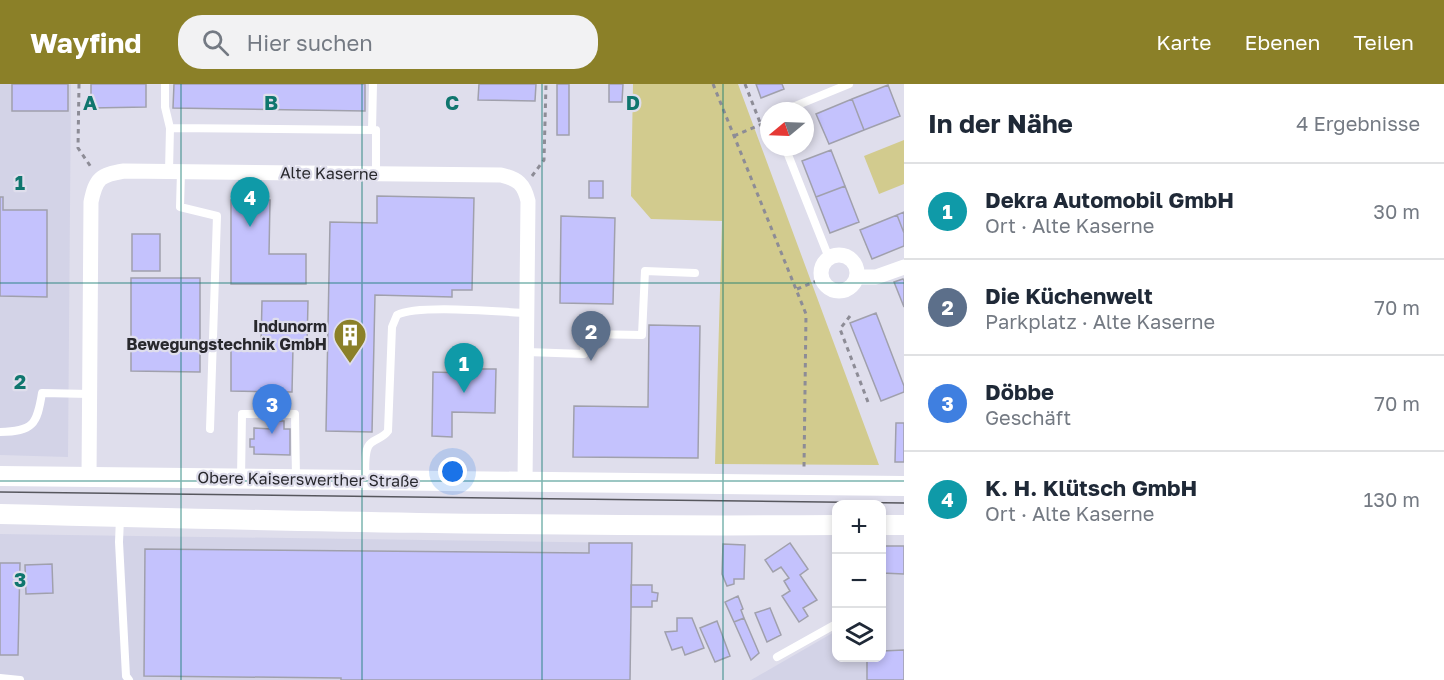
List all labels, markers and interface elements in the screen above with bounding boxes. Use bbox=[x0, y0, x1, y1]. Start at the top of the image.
search box bbox=[178, 15, 598, 69]
text: Wayfind bbox=[30, 26, 142, 59]
icon: search bbox=[199, 26, 232, 59]
text: Hier suchen bbox=[247, 29, 373, 56]
text: Karte bbox=[1156, 29, 1212, 55]
text: Ebenen bbox=[1245, 29, 1320, 55]
text: Teilen bbox=[1353, 29, 1414, 55]
text: A bbox=[83, 90, 97, 114]
text: B bbox=[264, 90, 278, 114]
text: C bbox=[445, 90, 459, 114]
text: D bbox=[626, 90, 640, 114]
north arrow bbox=[760, 102, 814, 156]
text: In der Nähe bbox=[928, 108, 1073, 139]
text: 4 Ergebnisse bbox=[1296, 111, 1420, 135]
street label: Alte Kaserne bbox=[280, 162, 378, 184]
text: 1 bbox=[15, 170, 25, 194]
pin: 4 bbox=[230, 178, 270, 227]
text: Dekra Automobil GmbH bbox=[985, 186, 1234, 213]
text: 1 bbox=[942, 199, 953, 223]
text: 30 m bbox=[1373, 199, 1420, 223]
text: Ort · Alte Kaserne bbox=[985, 213, 1154, 237]
text: Die Küchenwelt bbox=[985, 282, 1153, 309]
text: 2 bbox=[941, 295, 954, 319]
text: 70 m bbox=[1374, 295, 1420, 319]
text: Parkplatz · Alte Kaserne bbox=[985, 309, 1215, 333]
pin: 2 bbox=[572, 312, 610, 361]
place label: Indunorm Bewegungstechnik GmbH bbox=[126, 316, 327, 354]
building icon: Indunorm Bewegungstechnik GmbH bbox=[332, 317, 368, 364]
pin: 1 bbox=[444, 344, 484, 393]
text: 2 bbox=[14, 369, 26, 393]
text: Döbbe bbox=[985, 378, 1054, 405]
pin: 3 bbox=[252, 384, 292, 434]
text: 3 bbox=[941, 391, 954, 415]
text: 70 m bbox=[1374, 391, 1420, 415]
text: Geschäft bbox=[985, 405, 1071, 429]
your location bbox=[438, 457, 467, 486]
street label: Obere Kaiserswerther Straße bbox=[197, 467, 419, 491]
text: K. H. Klütsch GmbH bbox=[985, 474, 1197, 501]
text: 4 bbox=[941, 487, 954, 511]
text: 130 m bbox=[1364, 487, 1420, 511]
map controls bbox=[832, 500, 886, 662]
button: + bbox=[832, 500, 886, 554]
text: Ort · Alte Kaserne bbox=[985, 501, 1154, 525]
button: − bbox=[832, 554, 886, 608]
text: 3 bbox=[14, 567, 26, 591]
button: layers bbox=[832, 608, 886, 662]

